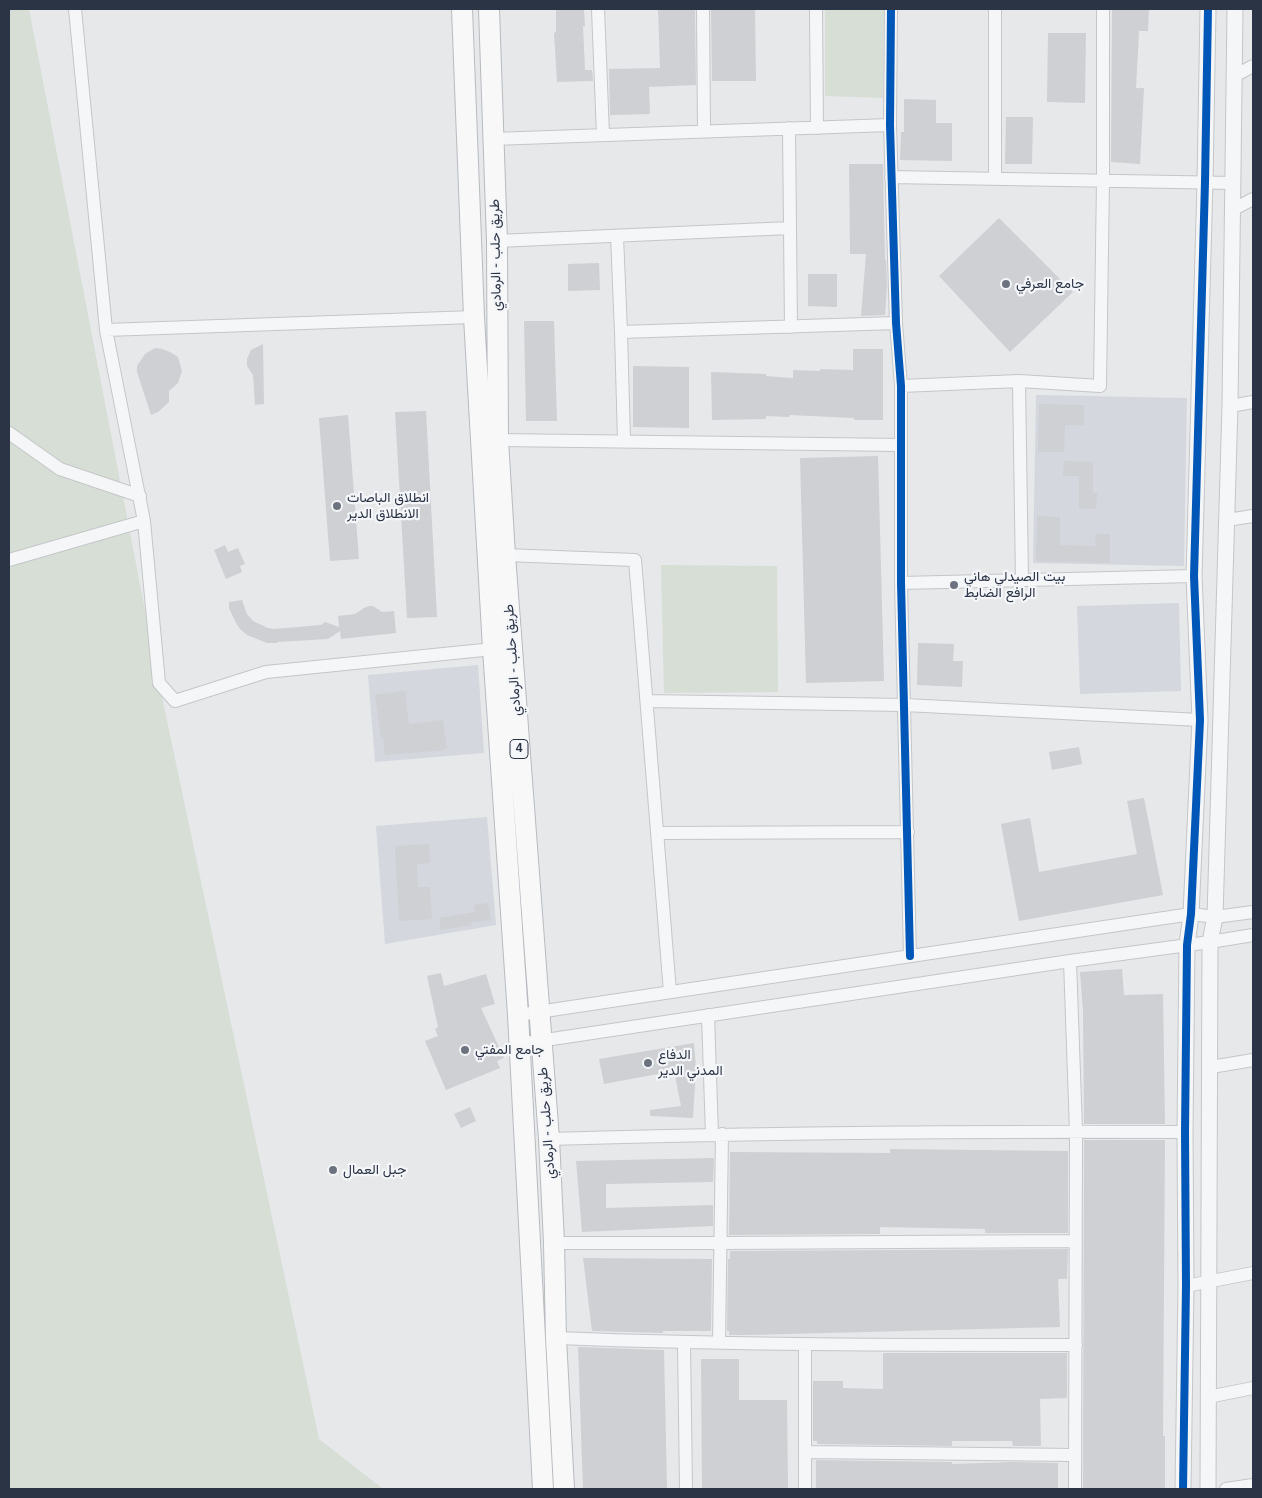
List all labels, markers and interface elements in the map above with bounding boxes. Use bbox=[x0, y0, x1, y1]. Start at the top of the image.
street label: طريق حلب - الرمادي bbox=[487, 199, 505, 311]
place label: جامع العرفي bbox=[1016, 276, 1084, 292]
marker: جامع العرفي bbox=[1000, 278, 1012, 290]
place label: انطلاق الباصات الانطلاق الدير bbox=[347, 490, 429, 522]
marker: انطلاق الباصات الانطلاق الدير bbox=[331, 500, 343, 512]
place label: بيت الصيدلي هاني الرافع الضابط bbox=[964, 569, 1065, 602]
marker: بيت الصيدلي هاني الرافع الضابط bbox=[948, 579, 960, 591]
street label: طريق حلب - الرمادي bbox=[501, 603, 525, 717]
road number: 4 bbox=[510, 740, 528, 759]
place label: جامع المفتي bbox=[475, 1042, 544, 1058]
marker: جامع المفتي bbox=[459, 1044, 471, 1056]
place label: الدفاع المدني الدير bbox=[658, 1047, 723, 1080]
marker: الدفاع المدني الدير bbox=[642, 1057, 654, 1069]
street label: طريق حلب - الرمادي bbox=[535, 1066, 559, 1180]
place label: جبل العمال bbox=[343, 1162, 406, 1178]
marker: جبل العمال bbox=[327, 1164, 339, 1176]

